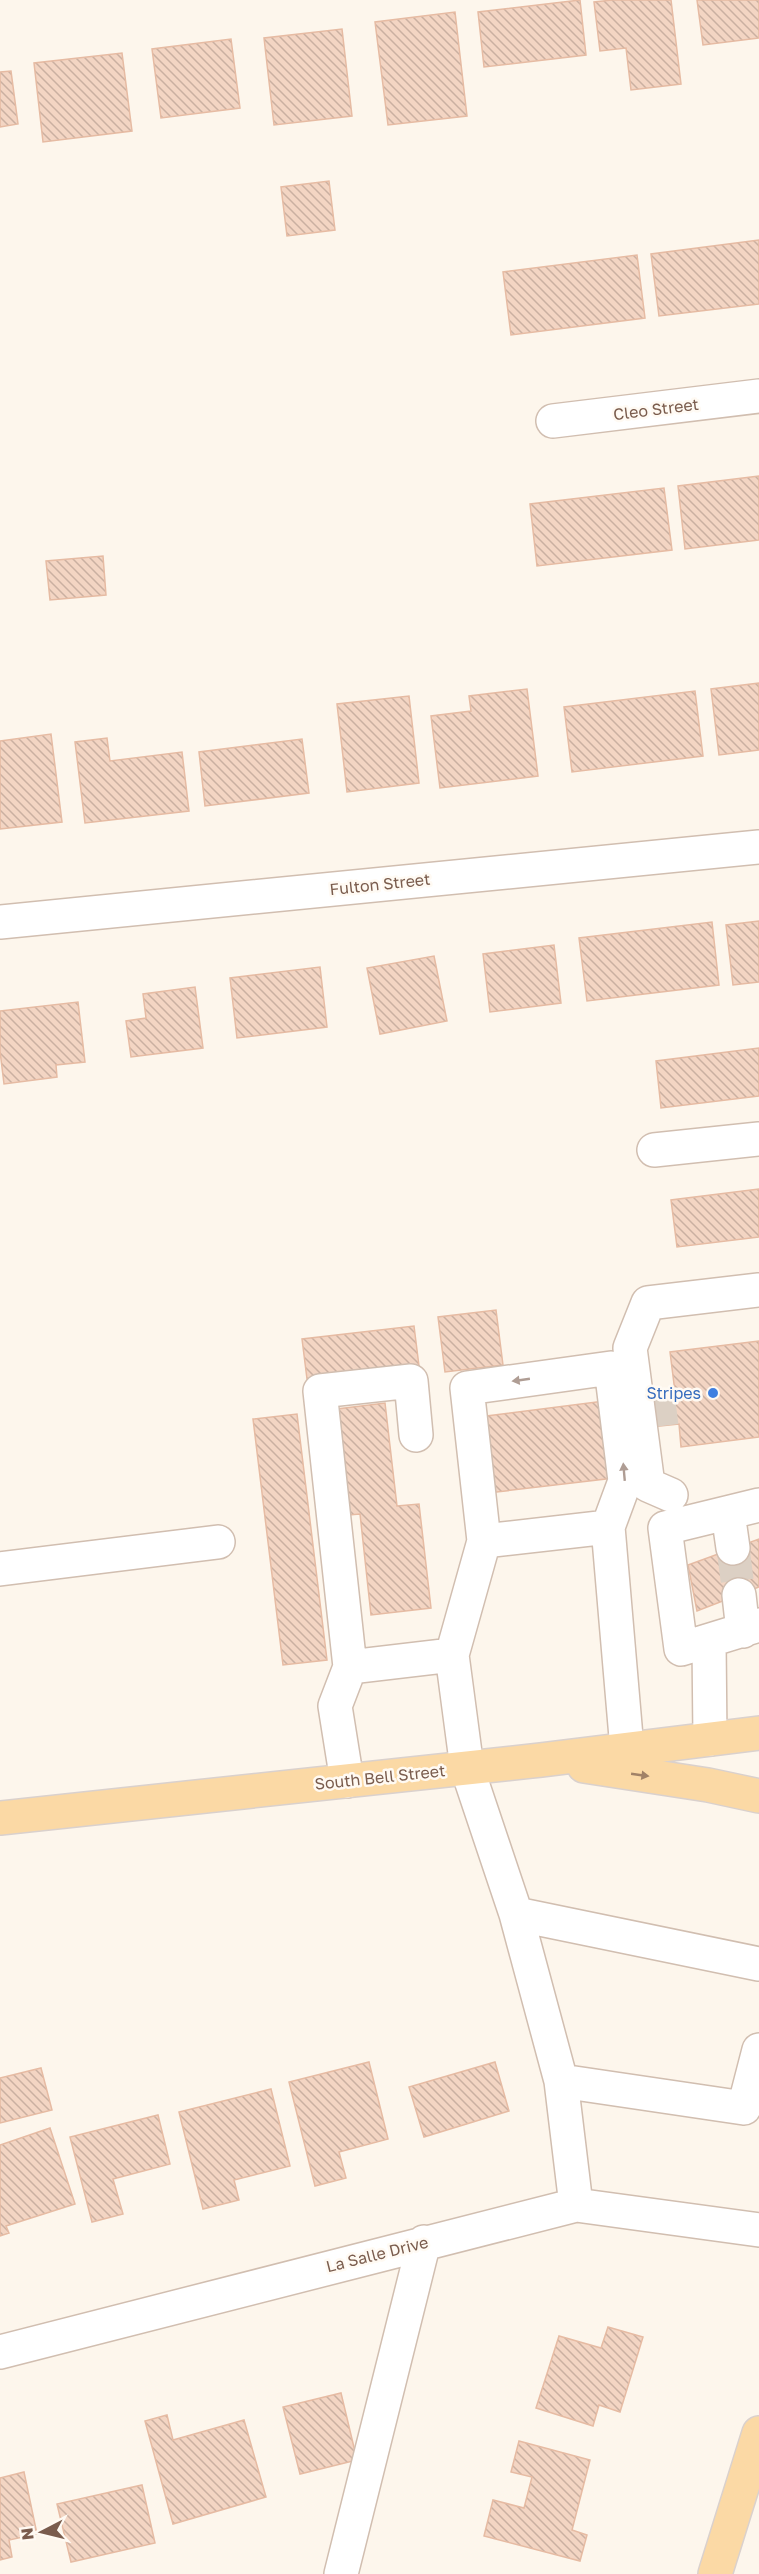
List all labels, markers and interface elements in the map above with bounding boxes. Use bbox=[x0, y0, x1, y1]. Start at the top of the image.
street label: Cleo Street bbox=[612, 394, 700, 424]
street label: Fulton Street bbox=[329, 869, 431, 899]
one-way arrow bbox=[512, 1376, 531, 1385]
place label: Stripes bbox=[647, 1383, 701, 1403]
marker: Stripes bbox=[706, 1386, 720, 1400]
one-way arrow bbox=[619, 1462, 629, 1481]
street label: South Bell Street bbox=[314, 1760, 446, 1794]
one-way arrow bbox=[631, 1770, 650, 1779]
street label: La Salle Drive bbox=[324, 2232, 430, 2276]
north arrow bbox=[12, 2502, 72, 2562]
text: N bbox=[16, 2527, 38, 2541]

